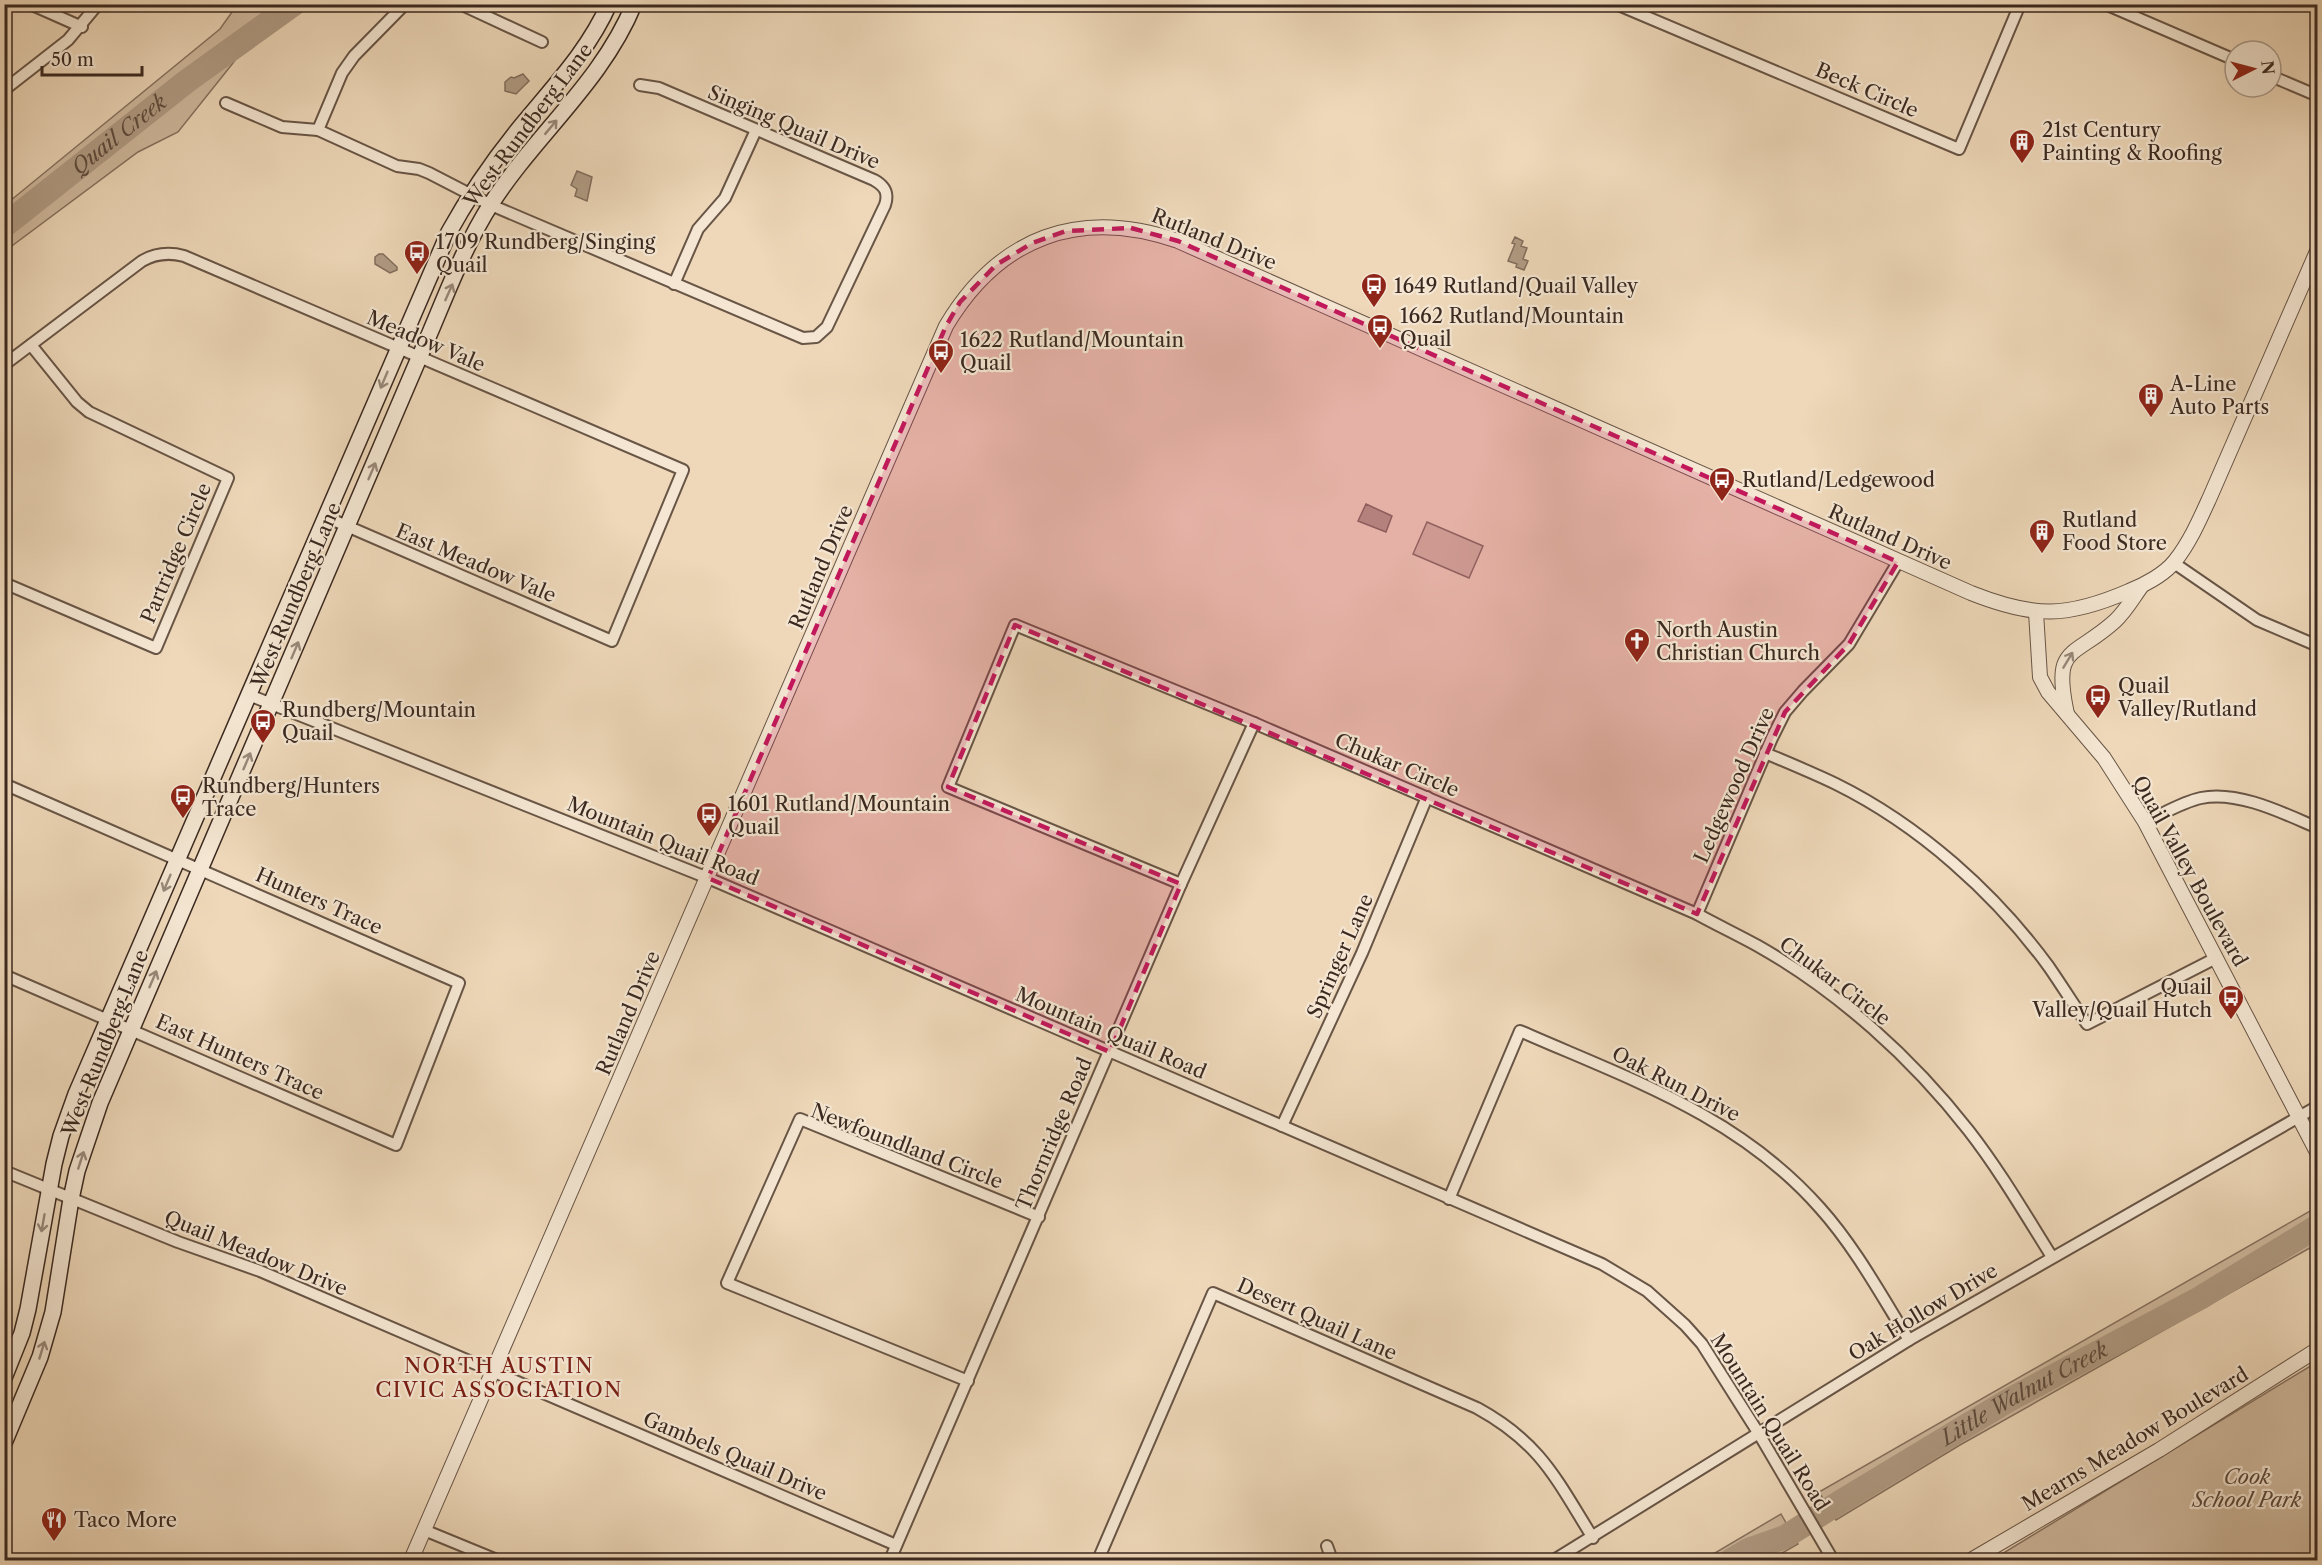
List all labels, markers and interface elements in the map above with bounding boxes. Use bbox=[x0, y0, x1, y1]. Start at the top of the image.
street label: West Rundberg Lane bbox=[458, 38, 597, 212]
scale bar bbox=[42, 39, 142, 77]
north arrow bbox=[2223, 39, 2283, 99]
text: 50 m bbox=[51, 49, 94, 71]
street label: Beck Circle bbox=[1812, 58, 1922, 122]
text: N bbox=[2257, 59, 2279, 75]
street label: Singing Quail Drive bbox=[704, 80, 884, 174]
water label: Quail Creek bbox=[66, 89, 172, 180]
place label: 21st Century Painting & Roofing bbox=[2042, 118, 2222, 165]
one-way arrow bbox=[544, 120, 558, 135]
building icon: 21st Century Painting & Roofing bbox=[2007, 127, 2037, 165]
street label: Rutland Drive bbox=[1148, 203, 1280, 275]
place label: 1709 Rundberg/Singing Quail bbox=[436, 230, 656, 277]
bus stop icon: 1709 Rundberg/Singing Quail bbox=[402, 238, 432, 276]
bus stop icon: 1649 Rutland/Quail Valley bbox=[1359, 271, 1389, 309]
place label: 1649 Rutland/Quail Valley bbox=[1394, 274, 1639, 298]
one-way arrow bbox=[444, 283, 455, 301]
place label: 1662 Rutland/Mountain Quail bbox=[1400, 304, 1625, 351]
street label: Meadow Vale bbox=[363, 305, 489, 377]
bus stop icon: 1662 Rutland/Mountain Quail bbox=[1365, 312, 1395, 350]
place label: 1622 Rutland/Mountain Quail bbox=[960, 328, 1184, 375]
bus stop icon: 1622 Rutland/Mountain Quail bbox=[926, 337, 956, 375]
one-way arrow bbox=[378, 371, 390, 389]
place label: A-Line Auto Parts bbox=[2169, 372, 2269, 419]
building icon: A-Line Auto Parts bbox=[2136, 381, 2166, 419]
one-way arrow bbox=[367, 462, 378, 480]
bus stop icon: Rutland/Ledgewood bbox=[1707, 465, 1737, 503]
place label: Rutland/Ledgewood bbox=[1742, 468, 1935, 492]
street label: Partridge Circle bbox=[136, 479, 216, 627]
street label: West Rundberg Lane bbox=[246, 499, 346, 692]
street label: Rutland Drive bbox=[1825, 499, 1955, 575]
street label: Rutland Drive bbox=[784, 501, 858, 633]
place label: Rutland Food Store bbox=[2062, 508, 2167, 555]
building icon: Rutland Food Store bbox=[2027, 517, 2057, 555]
street label: East Meadow Vale bbox=[392, 518, 560, 608]
place label: North Austin Christian Church bbox=[1656, 618, 1821, 665]
church icon: North Austin Christian Church bbox=[1622, 626, 1652, 664]
one-way arrow bbox=[289, 642, 301, 660]
one-way arrow bbox=[2062, 651, 2074, 668]
place label: Quail Valley/Rutland bbox=[2117, 674, 2257, 721]
bus stop icon: Quail Valley/Rutland bbox=[2083, 682, 2113, 720]
place label: Rundberg/Mountain Quail bbox=[282, 698, 477, 745]
street label: Ledgewood Drive bbox=[1689, 703, 1779, 867]
bus stop icon: Rundberg/Mountain Quail bbox=[248, 707, 278, 745]
street label: Chukar Circle bbox=[1331, 728, 1463, 802]
one-way arrow bbox=[242, 752, 253, 771]
street label: Quail Valley Boulevard bbox=[2128, 771, 2252, 971]
place label: Rundberg/Hunters Trace bbox=[202, 774, 380, 821]
bus stop icon: Rundberg/Hunters Trace bbox=[168, 782, 198, 820]
street label: Mountain Quail Road bbox=[564, 792, 762, 890]
place label: 1601 Rutland/Mountain Quail bbox=[728, 792, 950, 839]
bus stop icon: 1601 Rutland/Mountain Quail bbox=[694, 800, 724, 838]
street label: Hunters Trace bbox=[252, 862, 386, 940]
one-way arrow bbox=[161, 874, 172, 892]
street label: Springer Lane bbox=[1302, 890, 1378, 1022]
street label: Chukar Circle bbox=[1775, 932, 1895, 1030]
street label: West Rundberg Lane bbox=[56, 946, 153, 1141]
street label: Rutland Drive bbox=[591, 947, 665, 1079]
one-way arrow bbox=[148, 970, 159, 988]
place label: Quail Valley/Quail Hutch bbox=[2031, 975, 2212, 1022]
street label: Mountain Quail Road bbox=[1012, 982, 1210, 1084]
bus stop icon: Quail Valley/Quail Hutch bbox=[2216, 983, 2246, 1021]
street label: East Hunters Trace bbox=[152, 1009, 328, 1105]
street label: Oak Run Drive bbox=[1608, 1041, 1744, 1127]
street label: Thornridge Road bbox=[1011, 1054, 1097, 1214]
street label: Newfoundland Circle bbox=[808, 1098, 1006, 1194]
one-way arrow bbox=[76, 1151, 87, 1170]
street label: Quail Meadow Drive bbox=[161, 1205, 351, 1301]
one-way arrow bbox=[37, 1213, 48, 1232]
street label: Oak Hollow Drive bbox=[1844, 1258, 2002, 1366]
street label: Desert Quail Lane bbox=[1233, 1273, 1401, 1365]
street label: Mountain Quail Road bbox=[1706, 1329, 1834, 1515]
water label: Little Walnut Creek bbox=[1934, 1337, 2112, 1451]
one-way arrow bbox=[37, 1341, 48, 1360]
district label: NORTH AUSTIN CIVIC ASSOCIATION bbox=[375, 1353, 623, 1402]
street label: Mearns Meadow Boulevard bbox=[2018, 1362, 2252, 1516]
street label: Gambels Quail Drive bbox=[639, 1406, 831, 1506]
park label: Cook School Park bbox=[2191, 1465, 2302, 1512]
restaurant icon: Taco More bbox=[39, 1505, 69, 1543]
place label: Taco More bbox=[74, 1508, 177, 1532]

